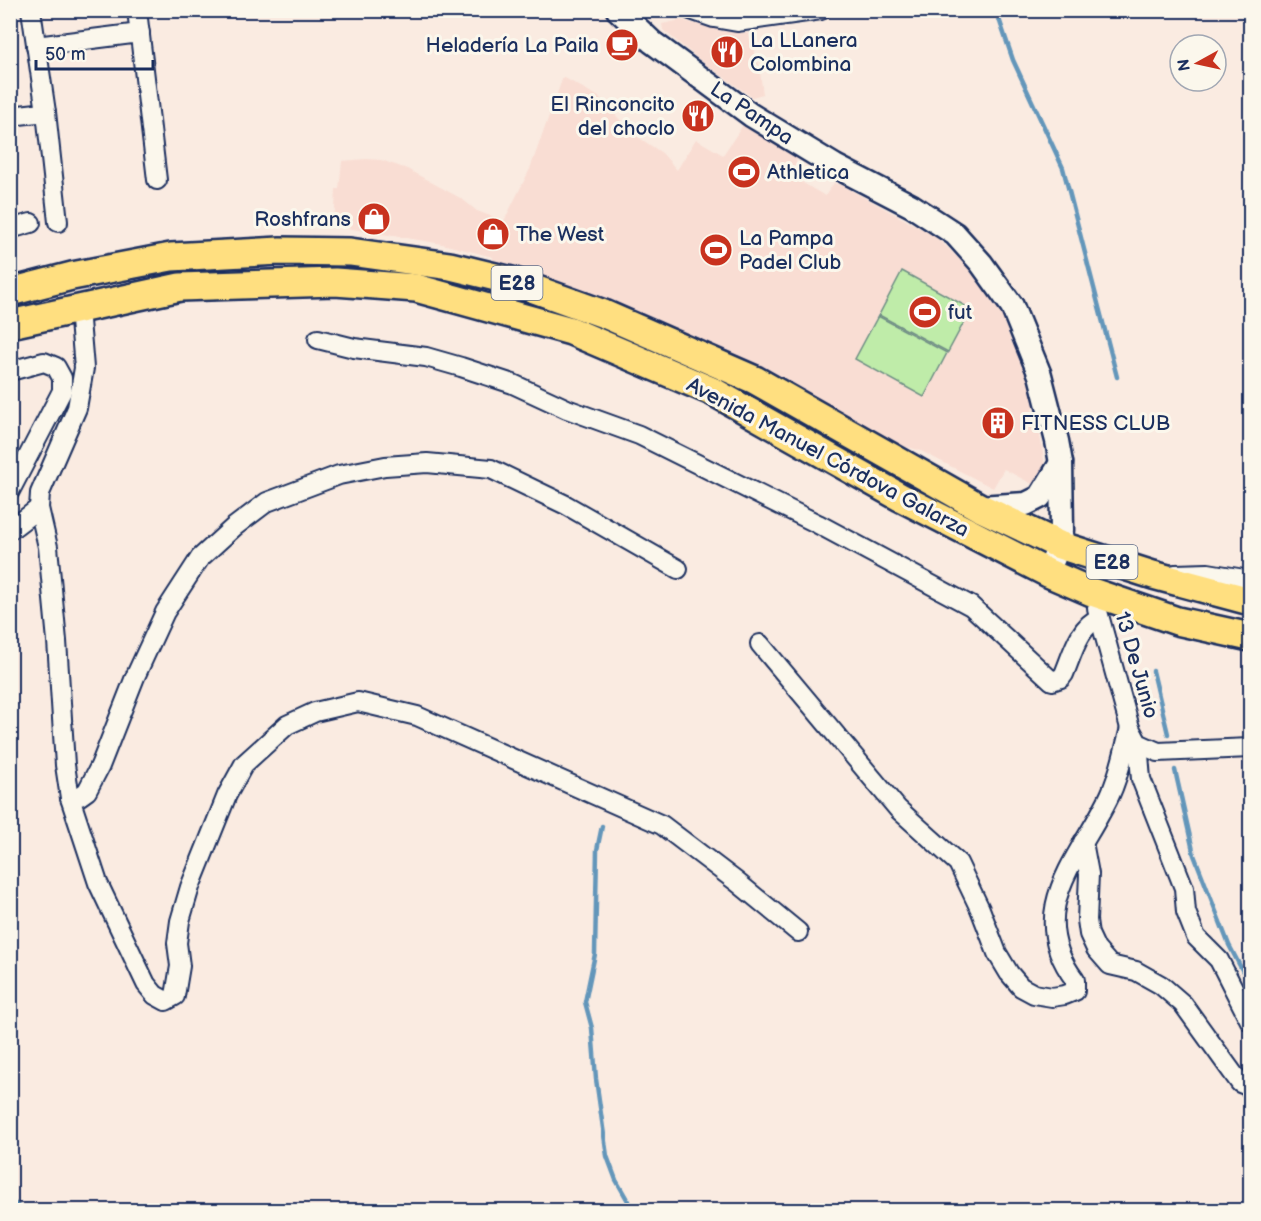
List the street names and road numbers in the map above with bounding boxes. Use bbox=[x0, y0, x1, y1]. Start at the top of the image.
street label: La Pampa bbox=[705, 77, 798, 150]
road number: E28 bbox=[492, 266, 542, 300]
street label: Avenida Manuel Córdova Galarza bbox=[682, 372, 973, 543]
road number: E28 bbox=[1086, 545, 1138, 579]
street label: 13 De Junio bbox=[1109, 609, 1164, 722]

